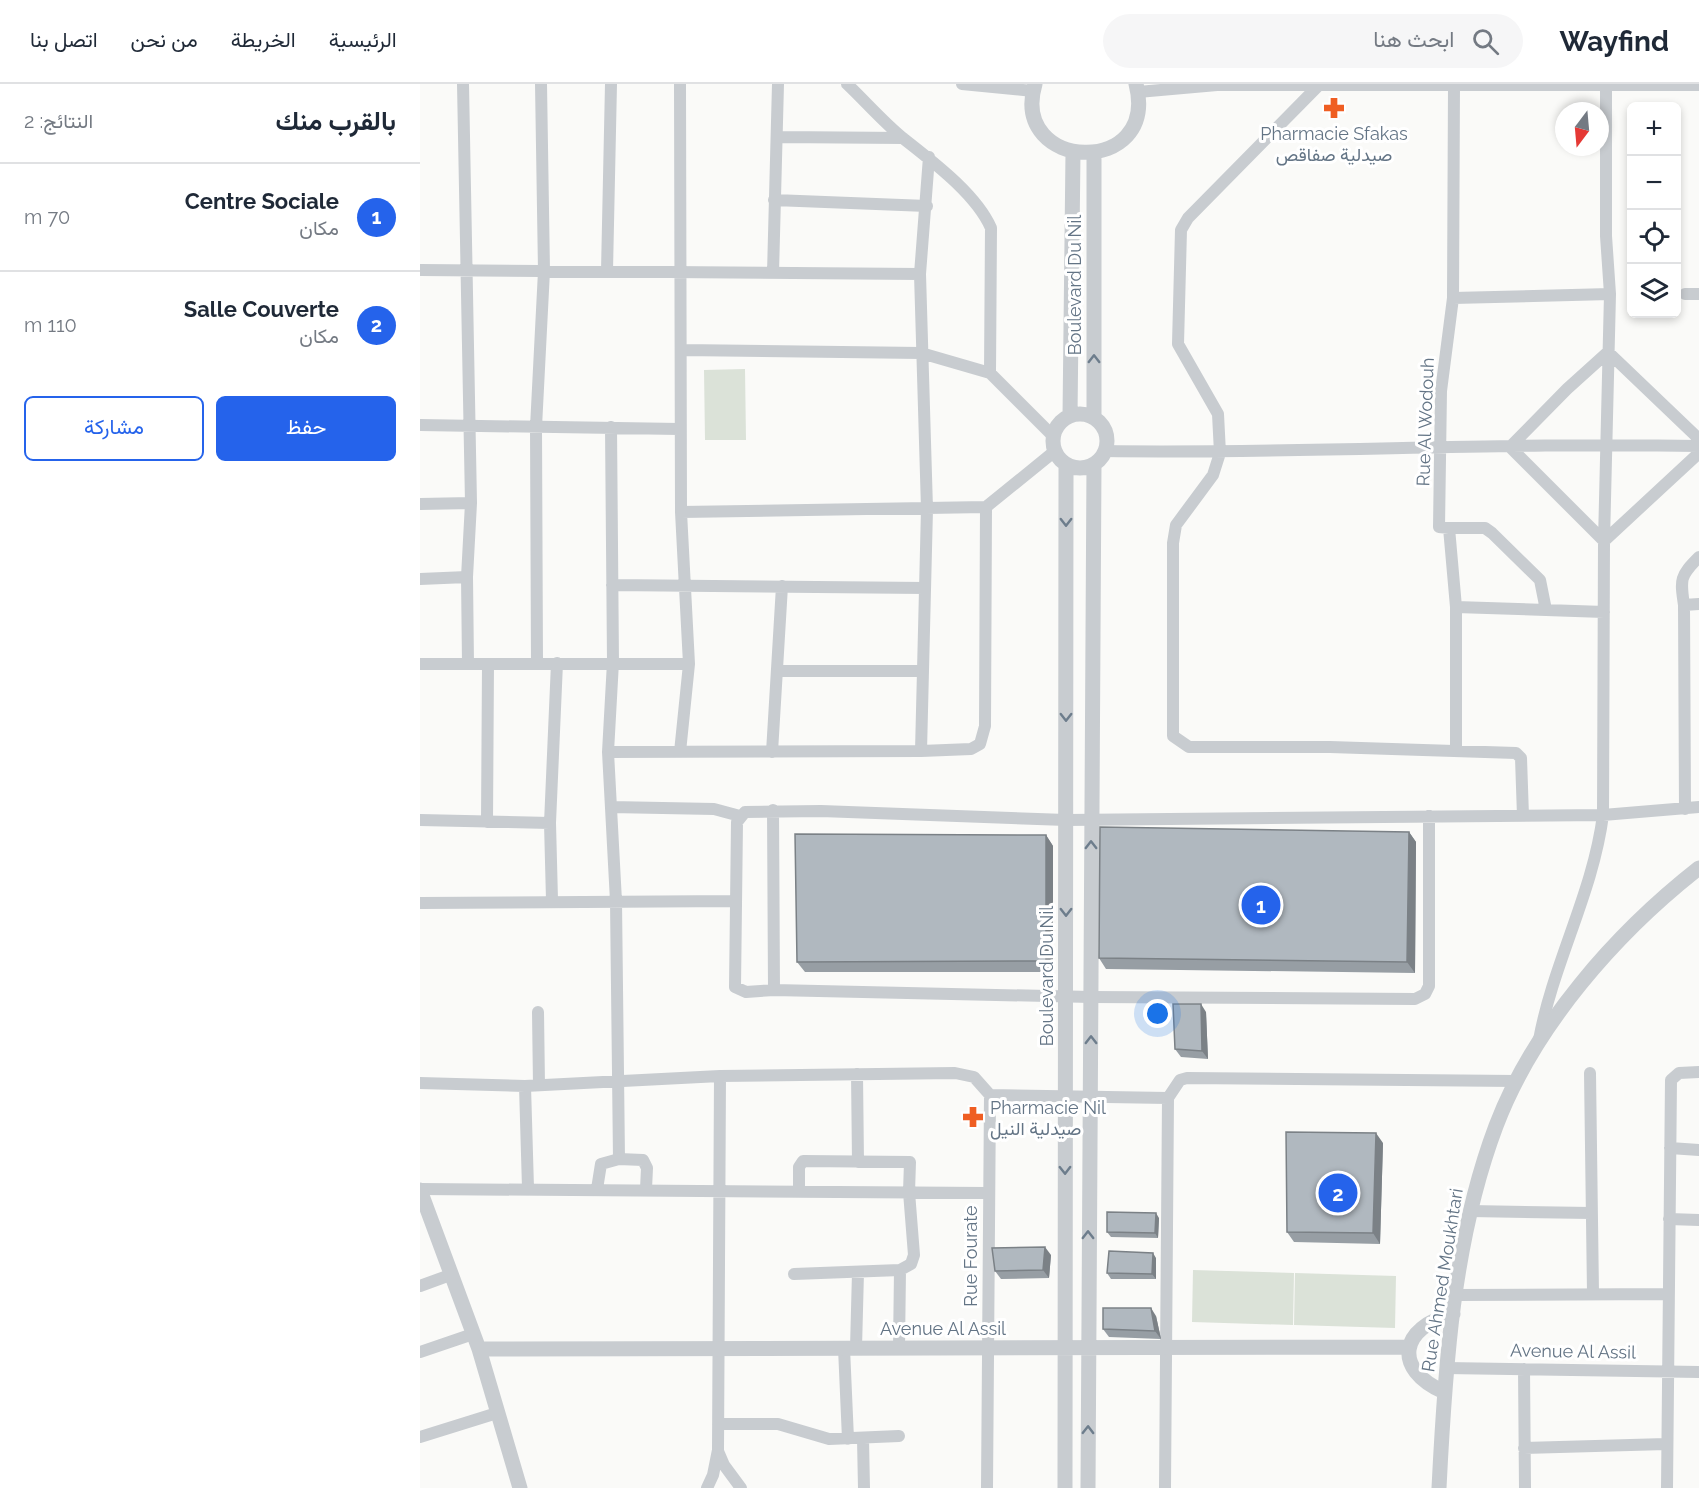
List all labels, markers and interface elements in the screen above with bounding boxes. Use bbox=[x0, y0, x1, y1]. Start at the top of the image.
search box bbox=[1103, 14, 1523, 68]
icon: search bbox=[1469, 25, 1502, 58]
text: Wayfind bbox=[1559, 25, 1669, 58]
text: ابحث هنا bbox=[1373, 26, 1454, 52]
text: اتصل بنا bbox=[30, 27, 98, 52]
text: من نحن bbox=[131, 27, 198, 52]
text: الخريطة bbox=[231, 27, 296, 52]
text: الرئيسية bbox=[329, 27, 397, 52]
pharmacy icon: Pharmacie Sfakas صيدلية صفاقص bbox=[1322, 96, 1346, 120]
north arrow bbox=[1555, 102, 1609, 156]
map controls bbox=[1627, 102, 1681, 318]
button: + bbox=[1627, 102, 1681, 156]
text: بالقرب منك bbox=[276, 106, 396, 136]
text: النتائج: 2 bbox=[24, 109, 93, 133]
place label: Pharmacie Sfakas صيدلية صفاقص bbox=[1260, 123, 1408, 166]
button: − bbox=[1627, 156, 1681, 210]
text: Centre Sociale bbox=[185, 188, 339, 214]
text: 70 m bbox=[24, 205, 70, 229]
text: 1 bbox=[372, 205, 381, 229]
button: locate bbox=[1627, 210, 1681, 264]
street label: Boulevard Du Nil bbox=[1064, 215, 1085, 355]
text: مكان bbox=[299, 216, 339, 240]
button: layers bbox=[1627, 264, 1681, 318]
text: Salle Couverte bbox=[184, 296, 339, 322]
text: 110 m bbox=[24, 313, 77, 337]
text: 2 bbox=[371, 313, 382, 337]
text: مكان bbox=[299, 324, 339, 348]
one-way arrow bbox=[1088, 354, 1100, 363]
street label: Rue Al Wodouh bbox=[1412, 357, 1438, 487]
button: مشاركة bbox=[24, 396, 204, 461]
button: حفظ bbox=[216, 396, 396, 461]
one-way arrow bbox=[1060, 518, 1072, 527]
one-way arrow bbox=[1060, 713, 1072, 722]
one-way arrow bbox=[1085, 840, 1097, 849]
pin: 1 bbox=[1242, 882, 1280, 928]
street label: Boulevard Du Nil bbox=[1036, 906, 1057, 1046]
one-way arrow bbox=[1060, 908, 1072, 917]
your location bbox=[1143, 999, 1172, 1028]
one-way arrow bbox=[1085, 1035, 1097, 1044]
place label: Pharmacie Nil صيدلية النيل bbox=[990, 1097, 1106, 1140]
pharmacy icon: Pharmacie Nil صيدلية النيل bbox=[961, 1105, 985, 1129]
one-way arrow bbox=[1059, 1166, 1071, 1175]
pin: 2 bbox=[1318, 1170, 1358, 1216]
street label: Rue Ahmed Moukhtari bbox=[1417, 1187, 1467, 1373]
street label: Rue Fourate bbox=[960, 1205, 981, 1307]
one-way arrow bbox=[1082, 1230, 1094, 1239]
street label: Avenue Al Assil bbox=[880, 1318, 1006, 1339]
street label: Avenue Al Assil bbox=[1510, 1339, 1636, 1363]
one-way arrow bbox=[1082, 1425, 1095, 1434]

